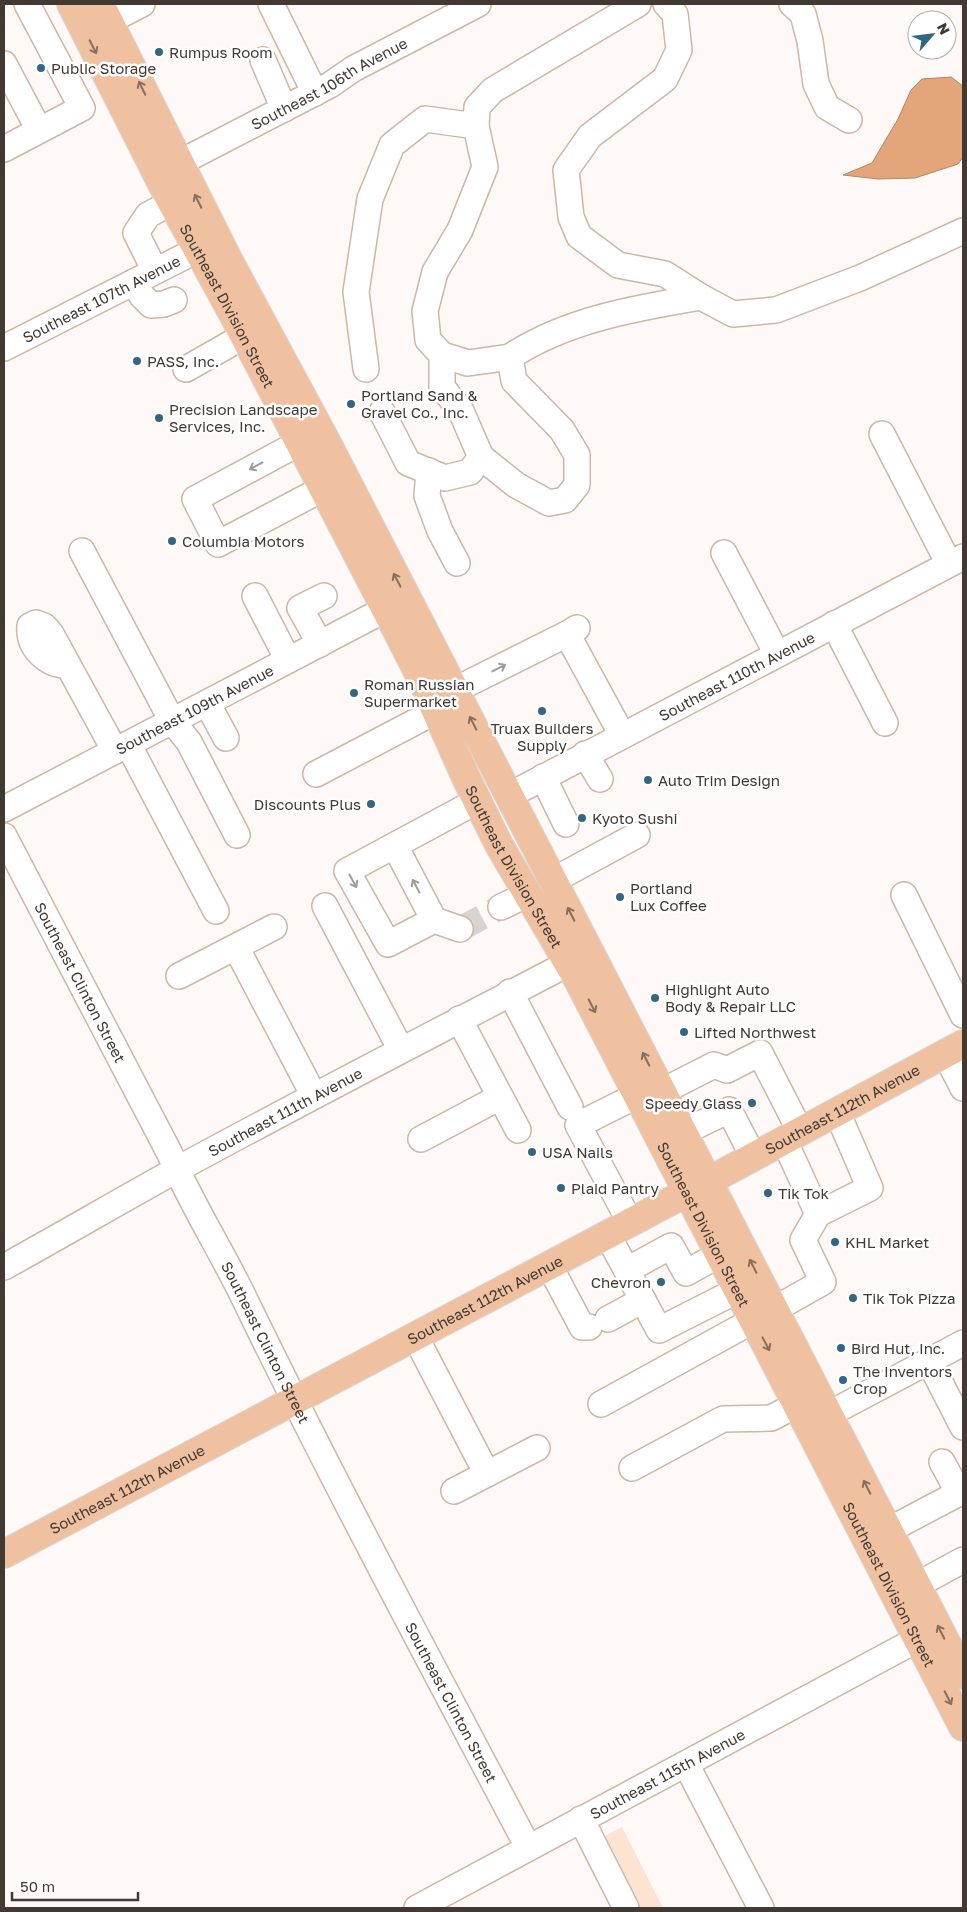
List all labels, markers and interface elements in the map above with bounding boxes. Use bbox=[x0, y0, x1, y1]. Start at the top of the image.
north arrow bbox=[907, 10, 957, 60]
text: N bbox=[934, 20, 954, 37]
street label: Southeast 106th Avenue bbox=[248, 33, 410, 133]
one-way arrow bbox=[89, 39, 98, 54]
place label: Rumpus Room bbox=[169, 43, 273, 61]
marker: Rumpus Room bbox=[153, 46, 165, 58]
place label: Public Storage bbox=[51, 59, 157, 77]
marker: Public Storage bbox=[35, 62, 47, 74]
one-way arrow bbox=[136, 81, 146, 96]
one-way arrow bbox=[193, 194, 203, 209]
street label: Southeast Division Street bbox=[176, 221, 279, 391]
street label: Southeast 107th Avenue bbox=[19, 251, 183, 346]
place label: PASS, Inc. bbox=[147, 352, 219, 370]
marker: PASS, Inc. bbox=[131, 355, 143, 367]
place label: Portland Sand & Gravel Co., Inc. bbox=[361, 386, 478, 421]
marker: Portland Sand & Gravel Co., Inc. bbox=[345, 398, 357, 410]
place label: Precision Landscape Services, Inc. bbox=[169, 400, 318, 435]
marker: Precision Landscape Services, Inc. bbox=[153, 412, 165, 424]
one-way arrow bbox=[248, 461, 263, 471]
place label: Columbia Motors bbox=[182, 532, 305, 550]
marker: Columbia Motors bbox=[166, 535, 178, 547]
one-way arrow bbox=[392, 572, 402, 587]
street label: Southeast 110th Avenue bbox=[656, 627, 818, 724]
street label: Southeast 109th Avenue bbox=[113, 660, 277, 758]
one-way arrow bbox=[491, 663, 506, 672]
place label: Roman Russian Supermarket bbox=[364, 675, 474, 710]
marker: Roman Russian Supermarket bbox=[348, 687, 360, 699]
marker: Truax Builders Supply bbox=[536, 705, 548, 717]
one-way arrow bbox=[468, 716, 478, 731]
place label: Truax Builders Supply bbox=[491, 719, 593, 754]
place label: Auto Trim Design bbox=[658, 771, 780, 789]
marker: Auto Trim Design bbox=[642, 774, 654, 786]
street label: Southeast Division Street bbox=[462, 782, 566, 951]
place label: Discounts Plus bbox=[254, 795, 361, 813]
marker: Discounts Plus bbox=[365, 798, 377, 810]
place label: Kyoto Sushi bbox=[592, 809, 677, 827]
marker: Kyoto Sushi bbox=[576, 812, 588, 824]
one-way arrow bbox=[348, 874, 358, 889]
one-way arrow bbox=[411, 879, 420, 894]
place label: Portland Lux Coffee bbox=[630, 879, 707, 914]
marker: Portland Lux Coffee bbox=[614, 891, 626, 903]
street label: Southeast Clinton Street bbox=[31, 899, 130, 1066]
one-way arrow bbox=[566, 907, 576, 922]
place label: Highlight Auto Body & Repair LLC bbox=[665, 980, 796, 1015]
marker: Highlight Auto Body & Repair LLC bbox=[649, 992, 661, 1004]
one-way arrow bbox=[588, 998, 597, 1013]
place label: Lifted Northwest bbox=[694, 1023, 816, 1041]
marker: Lifted Northwest bbox=[678, 1026, 690, 1038]
one-way arrow bbox=[641, 1051, 651, 1066]
street label: Southeast 112th Avenue bbox=[762, 1060, 923, 1158]
street label: Southeast 111th Avenue bbox=[205, 1063, 365, 1160]
place label: Speedy Glass bbox=[645, 1094, 742, 1112]
marker: Speedy Glass bbox=[746, 1097, 758, 1109]
street label: Southeast Division Street bbox=[654, 1139, 754, 1310]
place label: USA Nails bbox=[542, 1143, 613, 1161]
marker: USA Nails bbox=[526, 1146, 538, 1158]
place label: Plaid Pantry bbox=[571, 1179, 660, 1197]
marker: Plaid Pantry bbox=[555, 1182, 567, 1194]
place label: Tik Tok bbox=[778, 1184, 829, 1202]
marker: Tik Tok bbox=[762, 1187, 774, 1199]
place label: KHL Market bbox=[845, 1233, 929, 1251]
marker: KHL Market bbox=[829, 1236, 841, 1248]
street label: Southeast 112th Avenue bbox=[404, 1251, 566, 1348]
street label: Southeast Clinton Street bbox=[218, 1258, 314, 1426]
one-way arrow bbox=[748, 1258, 758, 1273]
place label: Chevron bbox=[591, 1273, 651, 1291]
marker: Chevron bbox=[655, 1276, 667, 1288]
place label: Tik Tok Pizza bbox=[863, 1289, 956, 1307]
marker: Tik Tok Pizza bbox=[847, 1292, 859, 1304]
one-way arrow bbox=[762, 1336, 771, 1351]
place label: Bird Hut, Inc. bbox=[851, 1339, 945, 1357]
marker: Bird Hut, Inc. bbox=[835, 1342, 847, 1354]
place label: The Inventors Crop bbox=[853, 1362, 952, 1397]
marker: The Inventors Crop bbox=[837, 1374, 849, 1386]
street label: Southeast 112th Avenue bbox=[46, 1440, 208, 1537]
one-way arrow bbox=[862, 1480, 871, 1495]
street label: Southeast Division Street bbox=[839, 1499, 939, 1670]
street label: Southeast Clinton Street bbox=[402, 1619, 501, 1785]
one-way arrow bbox=[936, 1624, 946, 1639]
one-way arrow bbox=[944, 1690, 953, 1705]
street label: Southeast 115th Avenue bbox=[587, 1725, 748, 1823]
scale bar bbox=[12, 1870, 139, 1902]
text: 50 m bbox=[20, 1877, 55, 1895]

